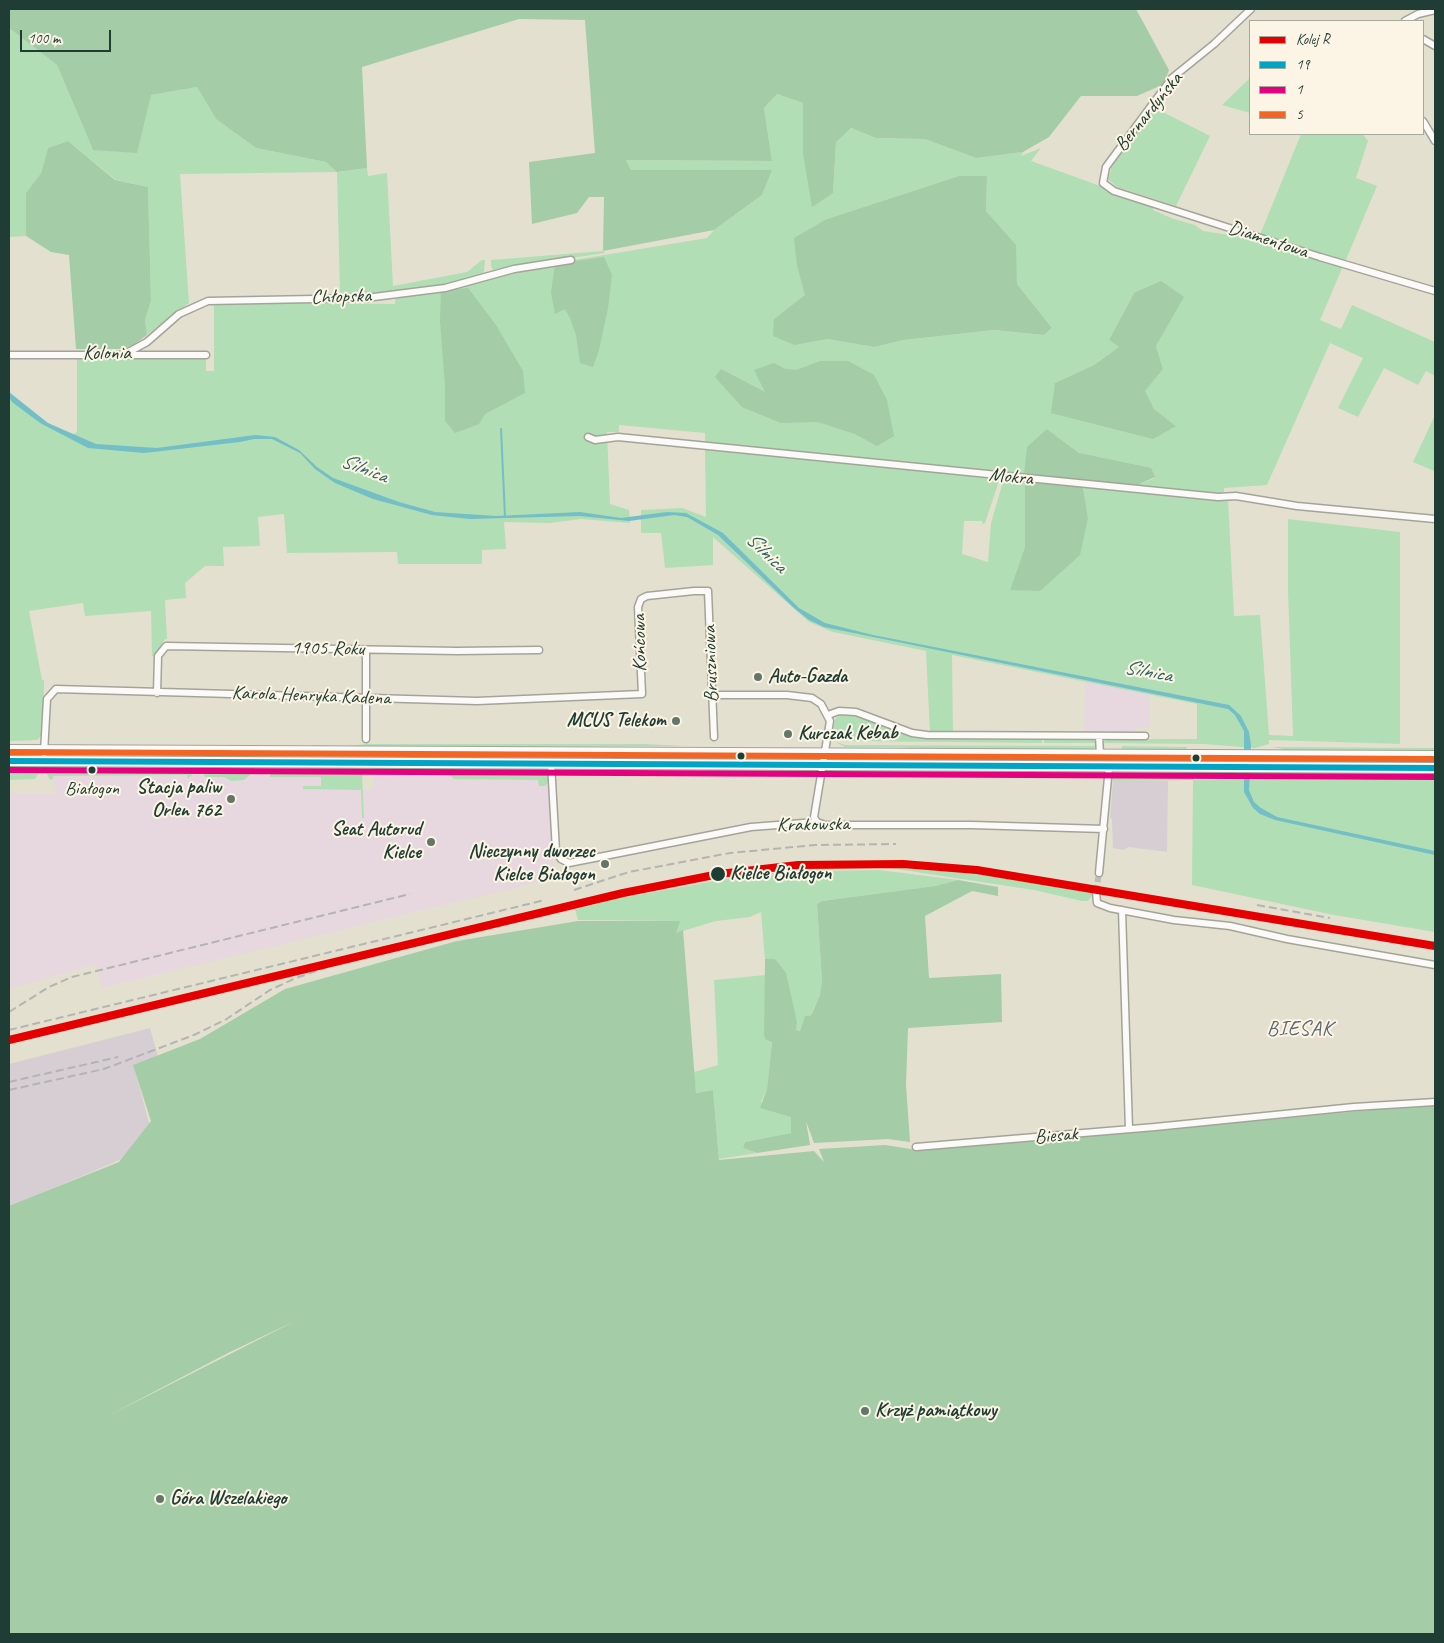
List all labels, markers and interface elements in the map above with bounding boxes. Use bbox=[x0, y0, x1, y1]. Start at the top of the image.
scale bar bbox=[22, 20, 114, 52]
legend bbox=[1249, 20, 1424, 135]
text: 100 m bbox=[28, 29, 60, 48]
text: Kolej R bbox=[1296, 30, 1330, 49]
text: 19 bbox=[1296, 55, 1310, 74]
street label: Bernardyńska bbox=[1110, 68, 1188, 156]
text: 1 bbox=[1296, 80, 1303, 99]
text: 5 bbox=[1296, 105, 1303, 124]
street label: Diamentowa bbox=[1225, 216, 1311, 264]
street label: Chłopska bbox=[311, 284, 371, 310]
street label: Kolonia bbox=[83, 342, 131, 366]
water label: Silnica bbox=[337, 449, 391, 489]
street label: Mokra bbox=[988, 463, 1034, 491]
water label: Silnica bbox=[740, 527, 792, 579]
street label: Końcowa bbox=[627, 614, 653, 672]
street label: Bruszniowa bbox=[698, 625, 724, 703]
street label: 1905 Roku bbox=[291, 636, 365, 662]
water label: Silnica bbox=[1122, 655, 1174, 689]
place label: Auto-Gazda bbox=[768, 665, 847, 689]
marker: Auto-Gazda bbox=[752, 671, 764, 683]
street label: Karola Henryka Kadena bbox=[231, 681, 391, 711]
place label: MCUS Telekom bbox=[567, 709, 666, 733]
marker: MCUS Telekom bbox=[670, 715, 682, 727]
place label: Kurczak Kebab bbox=[798, 722, 898, 746]
marker: Kurczak Kebab bbox=[782, 728, 794, 740]
unlabelled marker bbox=[736, 751, 746, 761]
unlabelled marker bbox=[1191, 753, 1201, 763]
marker: Białogon bbox=[87, 765, 97, 775]
place label: Stacja paliw Orlen 762 bbox=[136, 776, 221, 823]
place label: Białogon bbox=[65, 778, 119, 800]
marker: Stacja paliw Orlen 762 bbox=[225, 793, 237, 805]
street label: Krakowska bbox=[776, 812, 850, 838]
place label: Seat Autorud Kielce bbox=[331, 818, 421, 865]
marker: Seat Autorud Kielce bbox=[425, 836, 437, 848]
place label: Nieczynny dworzec Kielce Białogon bbox=[468, 840, 595, 887]
marker: Nieczynny dworzec Kielce Białogon bbox=[599, 858, 611, 870]
place label: Kielce Białogon bbox=[730, 862, 831, 886]
marker: Kielce Białogon bbox=[709, 865, 727, 883]
district label: BIESAK bbox=[1266, 1016, 1334, 1042]
street label: Biesak bbox=[1033, 1122, 1079, 1150]
place label: Krzyż pamiątkowy bbox=[875, 1399, 996, 1423]
marker: Krzyż pamiątkowy bbox=[859, 1405, 871, 1417]
place label: Góra Wszelakiego bbox=[170, 1487, 287, 1511]
marker: Góra Wszelakiego bbox=[154, 1493, 166, 1505]

